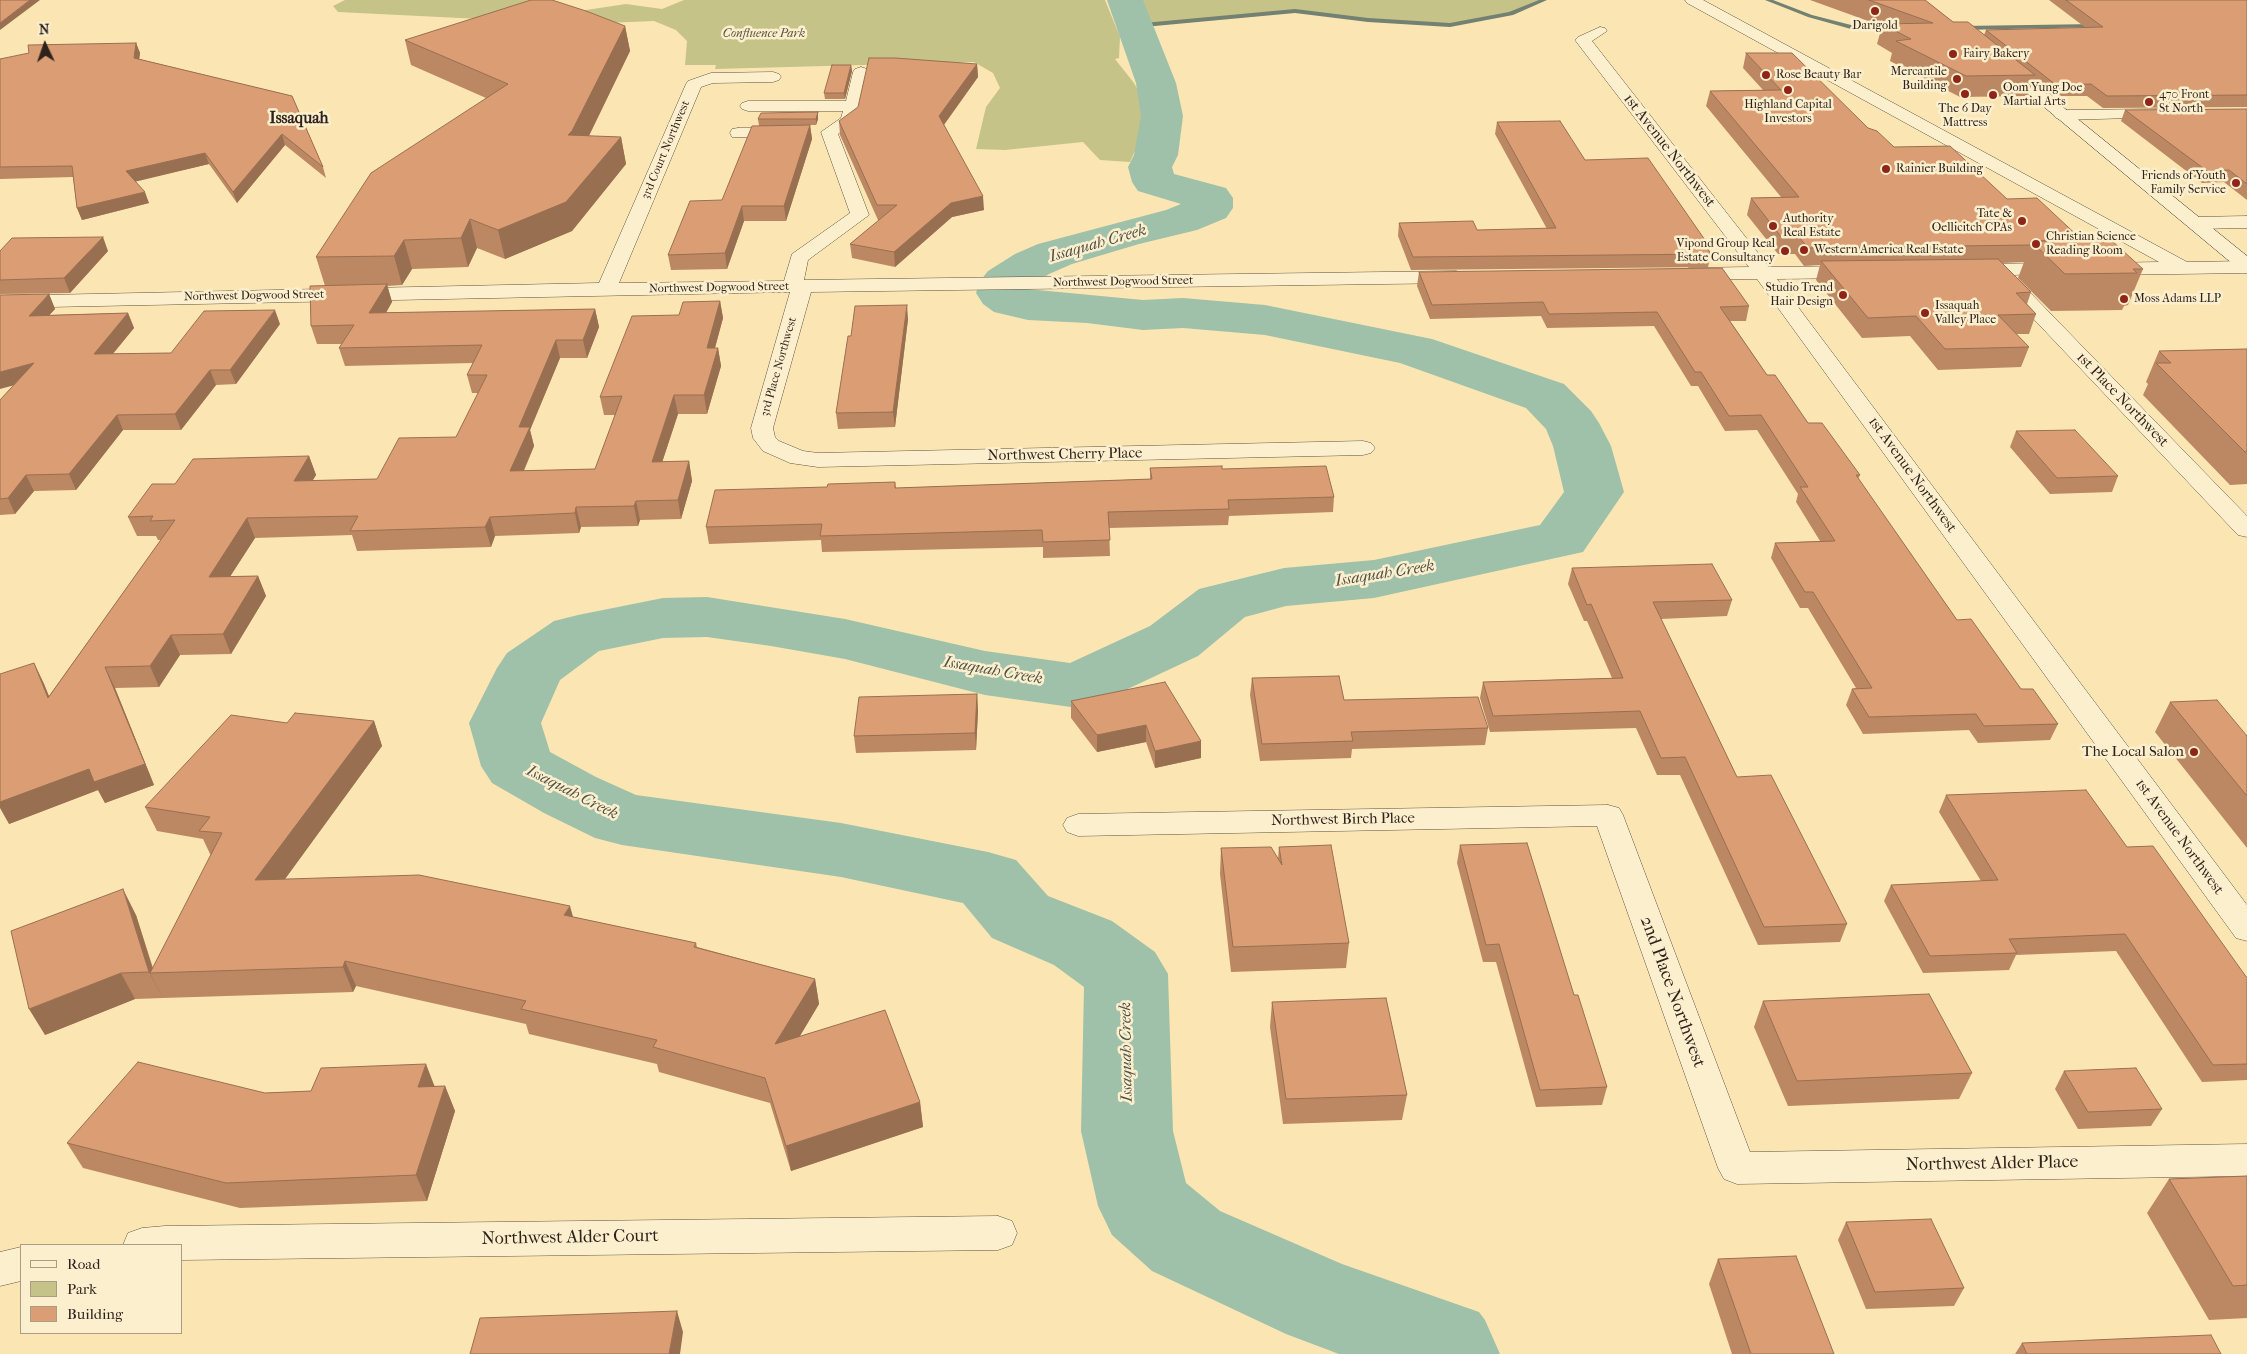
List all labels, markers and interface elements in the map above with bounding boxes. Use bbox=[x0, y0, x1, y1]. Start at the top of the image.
marker: Darigold bbox=[1869, 5, 1881, 17]
place label: Darigold bbox=[1852, 19, 1898, 33]
north arrow bbox=[20, 20, 70, 70]
text: N bbox=[38, 21, 50, 38]
park label: Confluence Park bbox=[723, 27, 805, 41]
place label: Fairy Bakery bbox=[1963, 47, 2029, 61]
marker: Fairy Bakery bbox=[1947, 48, 1959, 60]
place label: Mercantile Building bbox=[1890, 65, 1947, 93]
place label: Rose Beauty Bar bbox=[1776, 68, 1861, 82]
marker: Rose Beauty Bar bbox=[1760, 69, 1772, 81]
marker: Mercantile Building bbox=[1951, 73, 1963, 85]
place label: Oom Yung Doe Martial Arts bbox=[2003, 81, 2082, 109]
marker: Highland Capital Investors bbox=[1782, 84, 1794, 96]
marker: The 6 Day Mattress bbox=[1959, 88, 1971, 100]
place label: 470 Front St North bbox=[2159, 88, 2209, 116]
marker: Oom Yung Doe Martial Arts bbox=[1987, 89, 1999, 101]
street label: 1st Avenue Northwest bbox=[1619, 91, 1719, 211]
marker: 470 Front St North bbox=[2143, 96, 2155, 108]
street label: 3rd Court Northwest bbox=[639, 98, 693, 202]
place label: Highland Capital Investors bbox=[1744, 98, 1832, 126]
place label: The 6 Day Mattress bbox=[1938, 102, 1992, 130]
district label: Issaquah bbox=[269, 109, 329, 129]
place label: Rainier Building bbox=[1896, 162, 1983, 176]
marker: Rainier Building bbox=[1880, 163, 1892, 175]
place label: Friends of Youth Family Service bbox=[2141, 169, 2226, 197]
marker: Friends of Youth Family Service bbox=[2230, 177, 2242, 189]
place label: Tate & Oellicitch CPAs bbox=[1932, 207, 2012, 235]
place label: Authority Real Estate bbox=[1783, 212, 1841, 240]
marker: Tate & Oellicitch CPAs bbox=[2016, 215, 2028, 227]
marker: Authority Real Estate bbox=[1767, 220, 1779, 232]
water label: Issaquah Creek bbox=[1047, 221, 1149, 267]
place label: Christian Science Reading Room bbox=[2046, 230, 2136, 258]
place label: Vipond Group Real Estate Consultancy bbox=[1676, 237, 1775, 265]
marker: Christian Science Reading Room bbox=[2030, 238, 2042, 250]
place label: Western America Real Estate bbox=[1814, 243, 1964, 257]
marker: Western America Real Estate bbox=[1798, 244, 1810, 256]
marker: Vipond Group Real Estate Consultancy bbox=[1779, 245, 1791, 257]
street label: Northwest Dogwood Street bbox=[1053, 274, 1193, 290]
street label: Northwest Dogwood Street bbox=[649, 280, 789, 296]
place label: Studio Trend Hair Design bbox=[1765, 281, 1833, 309]
street label: Northwest Dogwood Street bbox=[184, 288, 324, 304]
marker: Studio Trend Hair Design bbox=[1837, 289, 1849, 301]
place label: Moss Adams LLP bbox=[2134, 292, 2221, 306]
marker: Moss Adams LLP bbox=[2118, 293, 2130, 305]
place label: Issaquah Valley Place bbox=[1935, 299, 1996, 327]
marker: Issaquah Valley Place bbox=[1919, 307, 1931, 319]
street label: 3rd Place Northwest bbox=[758, 315, 800, 419]
street label: 1st Place Northwest bbox=[2072, 349, 2172, 451]
street label: 1st Avenue Northwest bbox=[1864, 414, 1960, 536]
street label: Northwest Cherry Place bbox=[987, 445, 1143, 465]
water label: Issaquah Creek bbox=[1334, 557, 1436, 591]
water label: Issaquah Creek bbox=[942, 653, 1044, 689]
place label: The Local Salon bbox=[2082, 743, 2184, 761]
marker: The Local Salon bbox=[2188, 746, 2200, 758]
water label: Issaquah Creek bbox=[523, 762, 621, 824]
street label: 1st Avenue Northwest bbox=[2131, 776, 2227, 898]
street label: Northwest Birch Place bbox=[1271, 810, 1415, 830]
street label: 2nd Place Northwest bbox=[1635, 913, 1709, 1071]
water label: Issaquah Creek bbox=[1117, 1002, 1137, 1102]
street label: Northwest Alder Place bbox=[1905, 1152, 2079, 1176]
street label: Northwest Alder Court bbox=[481, 1226, 659, 1250]
legend bbox=[20, 1244, 182, 1334]
text: Road bbox=[67, 1255, 100, 1273]
text: Park bbox=[67, 1280, 97, 1298]
text: Building bbox=[67, 1305, 123, 1323]

